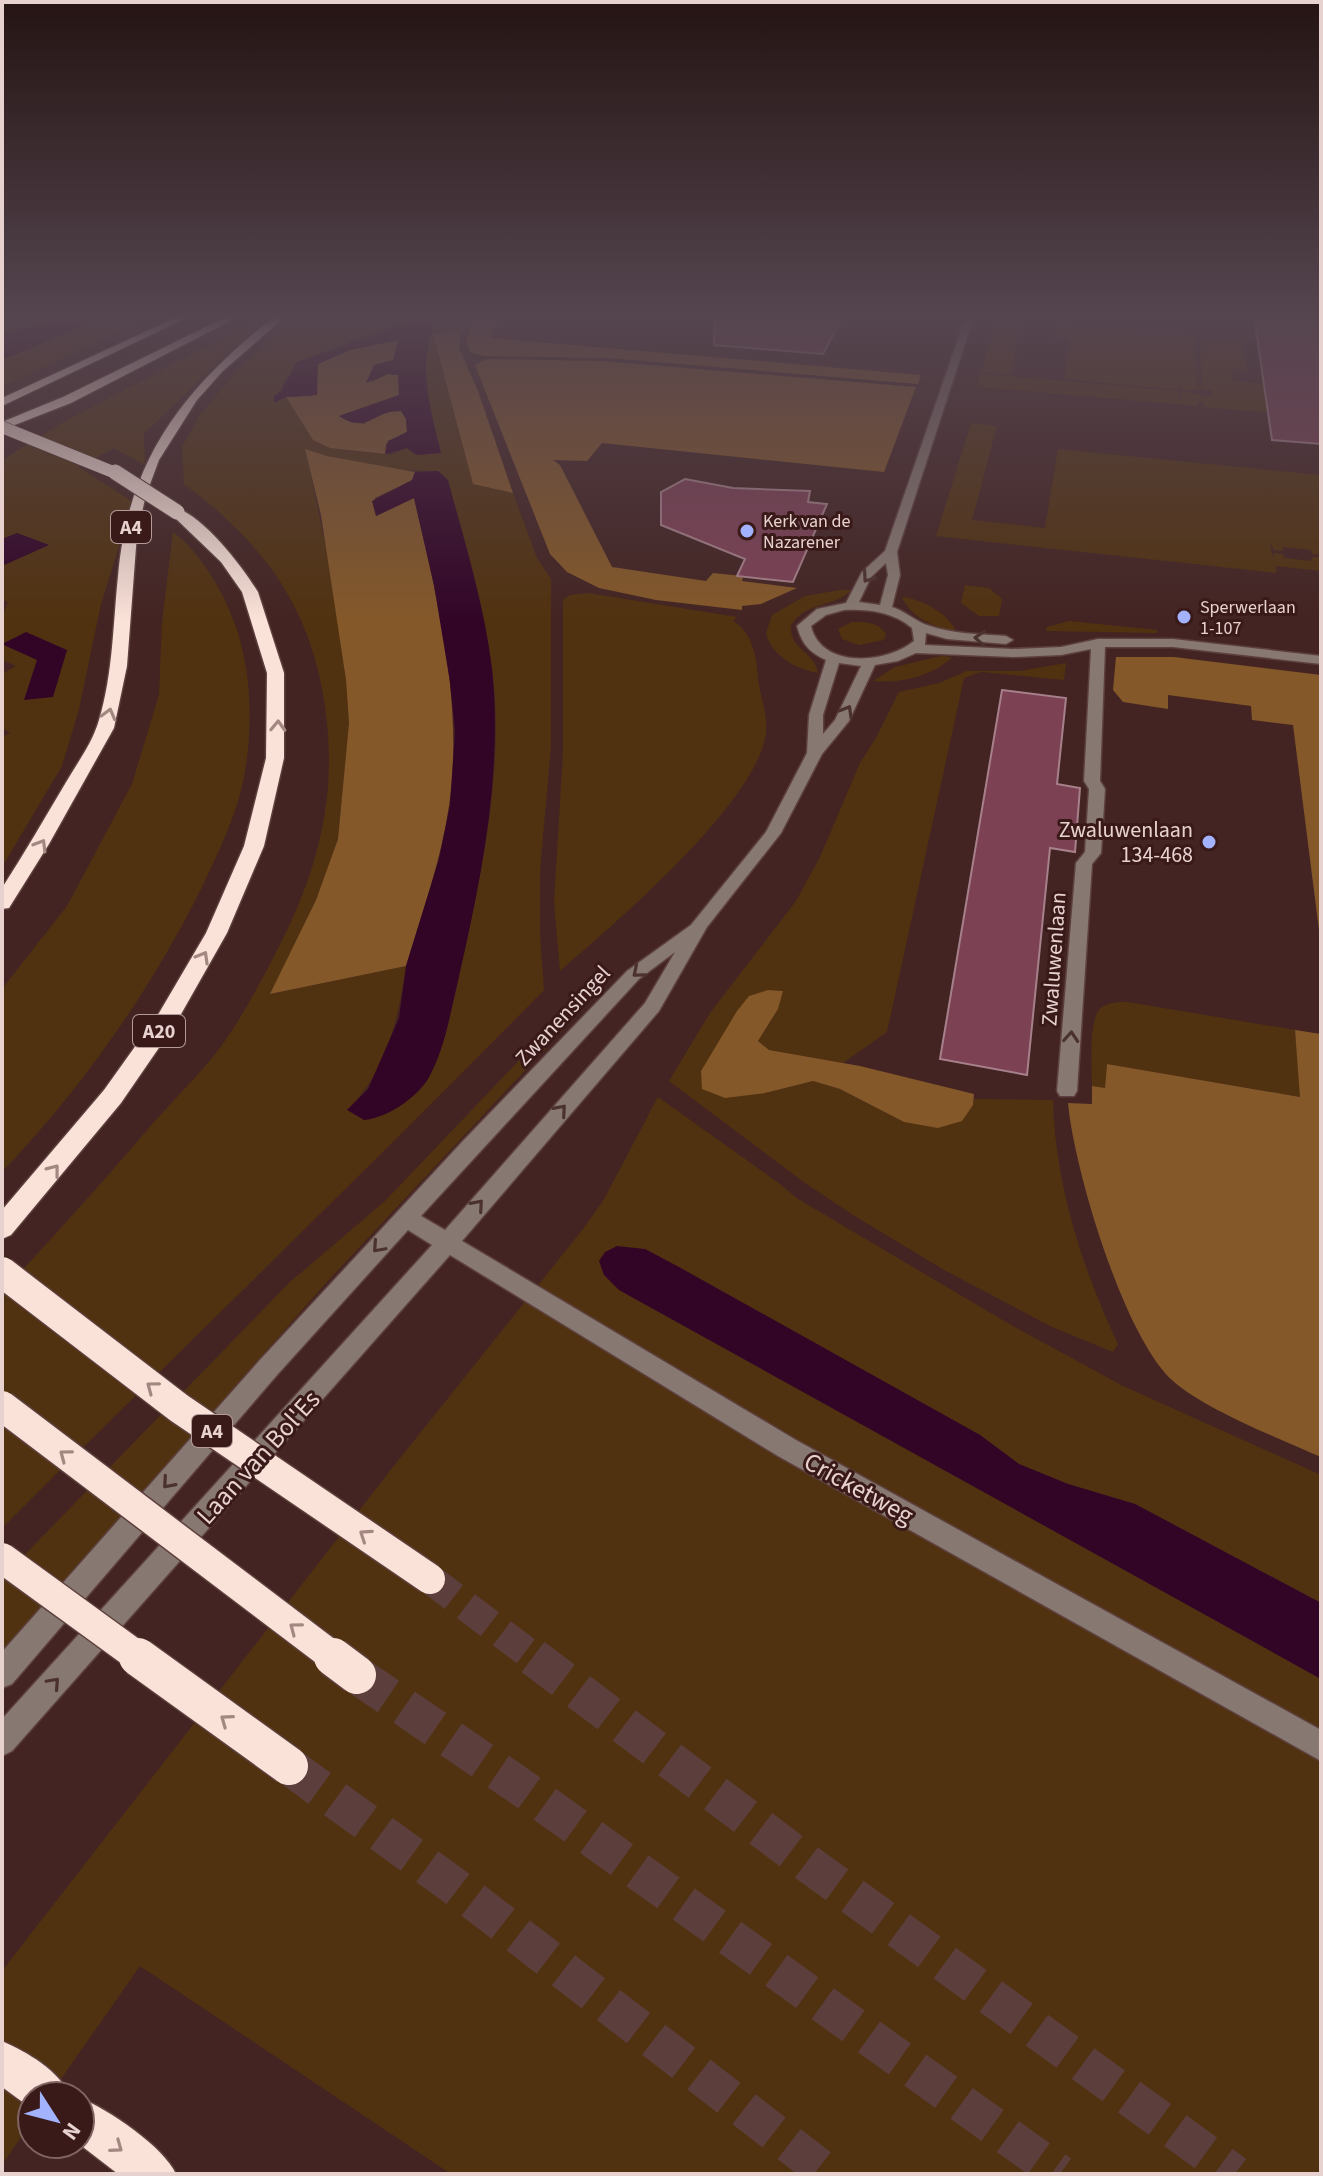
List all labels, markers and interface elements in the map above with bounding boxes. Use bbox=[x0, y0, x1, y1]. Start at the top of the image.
place label: Kerk van de Nazarener bbox=[763, 509, 851, 555]
road number: A4 bbox=[111, 511, 151, 543]
marker: Kerk van de Nazarener bbox=[738, 522, 756, 540]
one-way arrow bbox=[863, 568, 878, 583]
place label: Sperwerlaan 1-107 bbox=[1200, 595, 1296, 641]
marker: Sperwerlaan 1-107 bbox=[1175, 608, 1193, 626]
one-way arrow bbox=[973, 630, 986, 647]
one-way arrow bbox=[838, 704, 853, 719]
one-way arrow bbox=[99, 708, 116, 722]
one-way arrow bbox=[269, 719, 287, 732]
place label: Zwaluwenlaan 134-468 bbox=[1059, 814, 1193, 871]
marker: Zwaluwenlaan 134-468 bbox=[1200, 833, 1218, 851]
one-way arrow bbox=[31, 839, 46, 854]
street label: Zwaluwenlaan bbox=[1033, 891, 1075, 1027]
one-way arrow bbox=[193, 951, 209, 966]
street label: Zwanensingel bbox=[508, 958, 618, 1073]
one-way arrow bbox=[632, 963, 647, 977]
road number: A20 bbox=[133, 1015, 185, 1047]
one-way arrow bbox=[1062, 1030, 1079, 1043]
one-way arrow bbox=[551, 1104, 565, 1119]
one-way arrow bbox=[44, 1165, 59, 1179]
one-way arrow bbox=[468, 1200, 482, 1215]
one-way arrow bbox=[374, 1237, 388, 1252]
street label: Laan van Bol'Es bbox=[188, 1382, 329, 1533]
one-way arrow bbox=[146, 1383, 160, 1397]
road number: A4 bbox=[192, 1415, 232, 1447]
street label: Cricketweg bbox=[797, 1443, 920, 1534]
one-way arrow bbox=[59, 1450, 73, 1464]
one-way arrow bbox=[163, 1473, 178, 1488]
one-way arrow bbox=[360, 1530, 374, 1545]
one-way arrow bbox=[289, 1623, 303, 1638]
one-way arrow bbox=[44, 1677, 58, 1692]
one-way arrow bbox=[220, 1715, 235, 1730]
north arrow bbox=[16, 2080, 96, 2160]
text: N bbox=[54, 2116, 89, 2146]
one-way arrow bbox=[108, 2137, 123, 2151]

